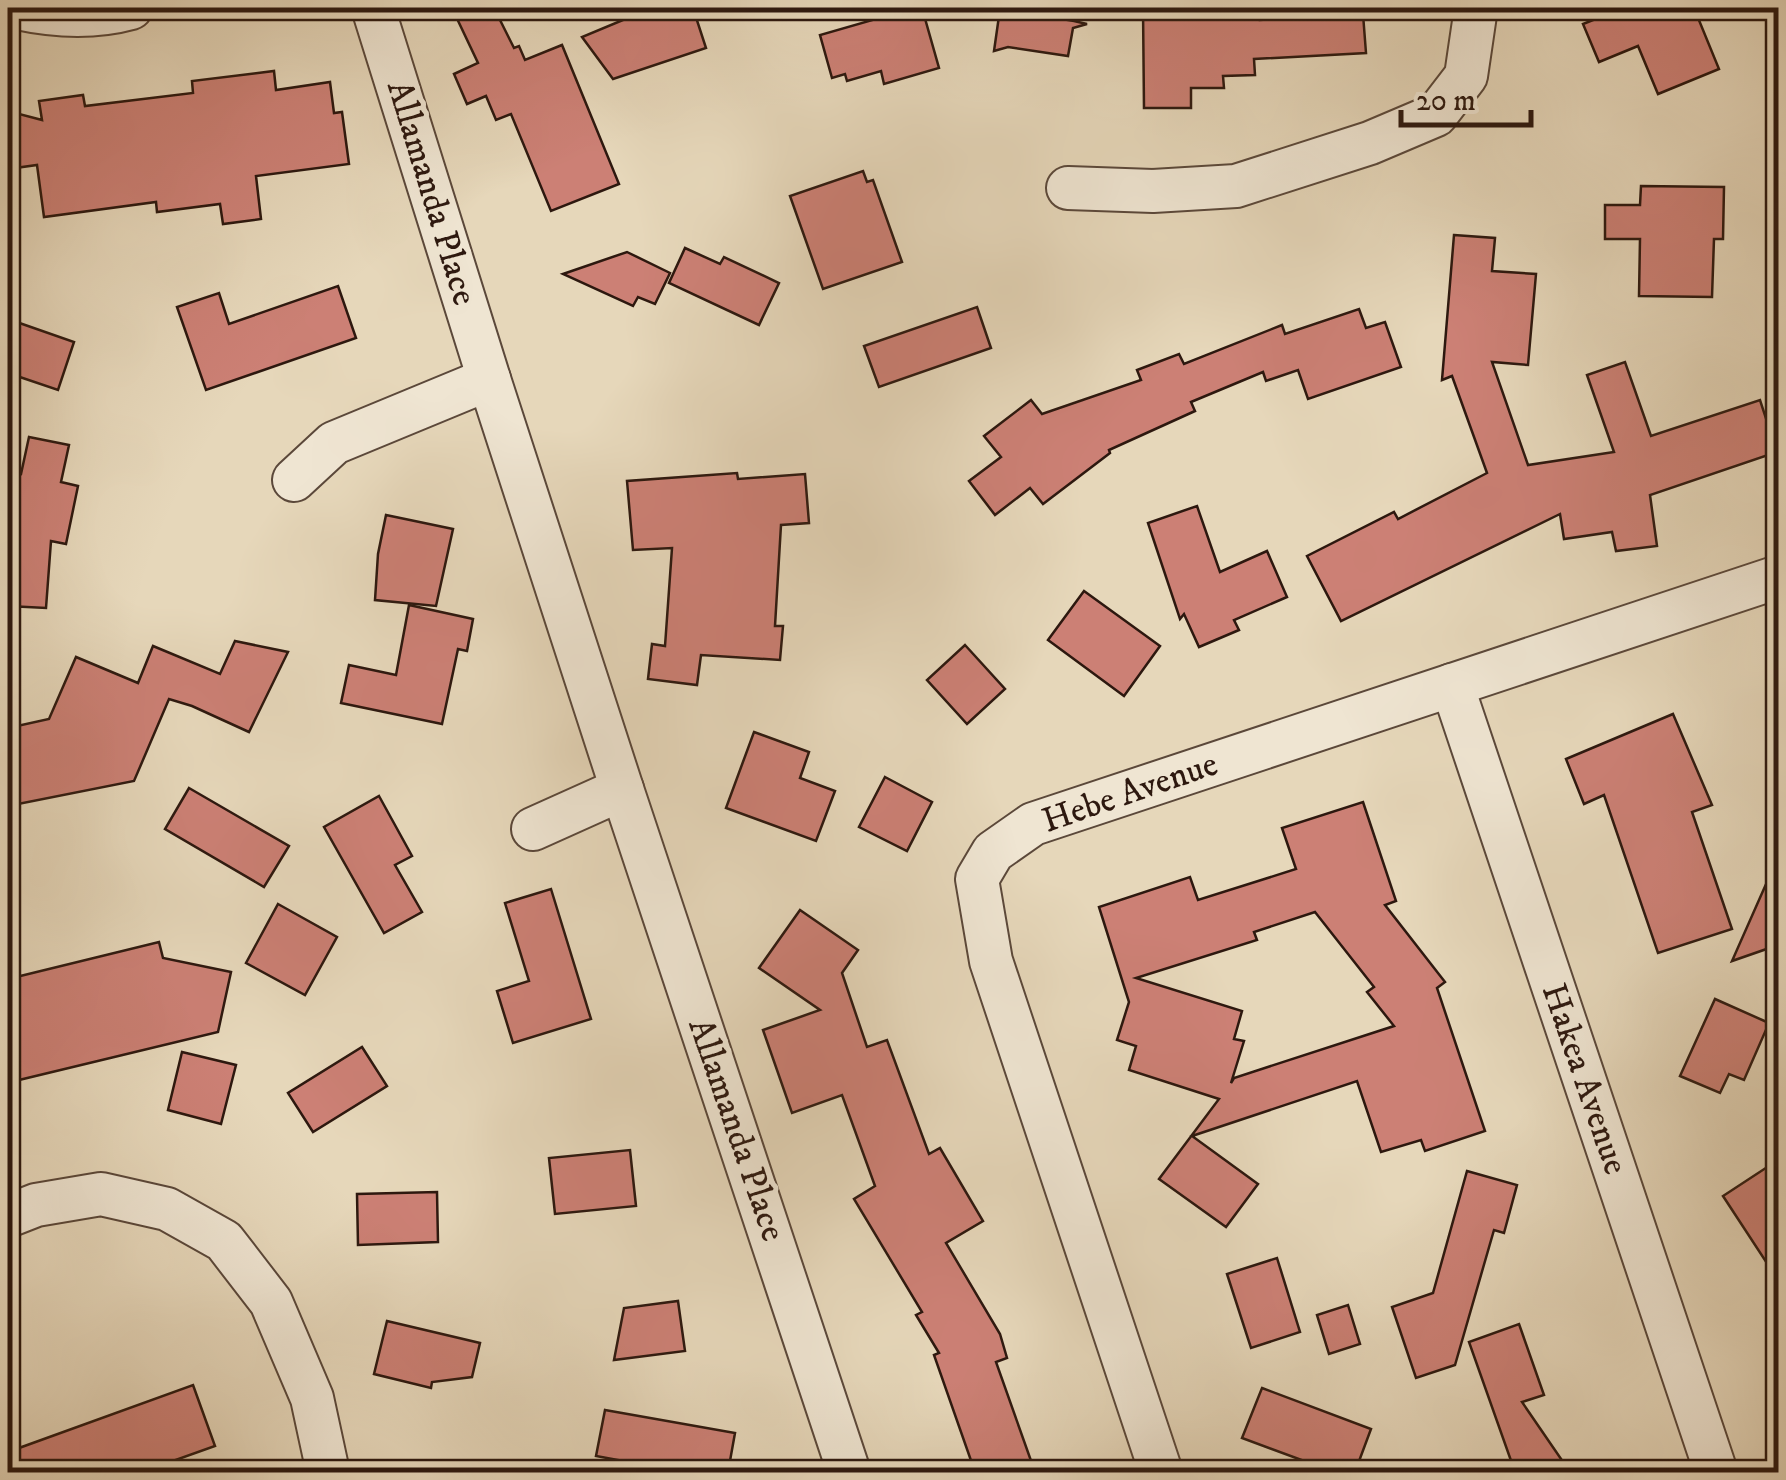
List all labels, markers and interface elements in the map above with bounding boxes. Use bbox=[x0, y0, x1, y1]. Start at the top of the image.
scale bar bbox=[1401, 65, 1531, 127]
street label: Allamanda Place bbox=[376, 75, 486, 311]
text: 20 m bbox=[1416, 83, 1476, 120]
street label: Hebe Avenue bbox=[1036, 742, 1224, 844]
street label: Hakea Avenue bbox=[1531, 978, 1637, 1180]
street label: Allamanda Place bbox=[677, 1013, 795, 1247]

